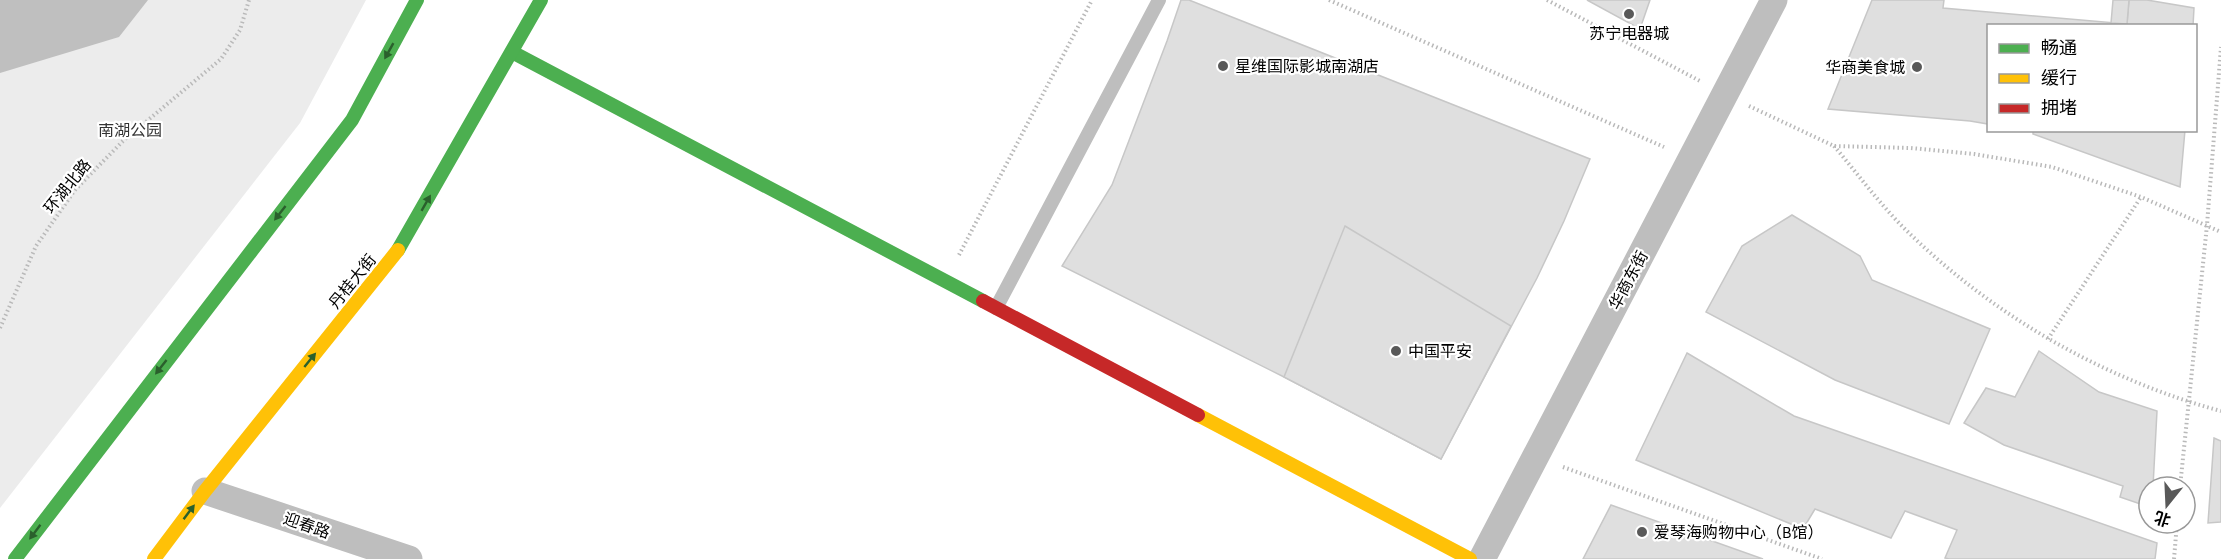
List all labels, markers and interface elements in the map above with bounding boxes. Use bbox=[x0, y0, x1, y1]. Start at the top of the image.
marker: 苏宁电器城 bbox=[1622, 7, 1636, 21]
place label: 苏宁电器城 bbox=[1589, 23, 1669, 45]
legend bbox=[1987, 24, 2197, 132]
text: 畅通 bbox=[2041, 36, 2077, 61]
one-way arrow bbox=[384, 43, 394, 60]
place label: 星维国际影城南湖店 bbox=[1235, 56, 1379, 78]
place label: 华商美食城 bbox=[1825, 57, 1905, 79]
marker: 星维国际影城南湖店 bbox=[1216, 59, 1230, 73]
marker: 华商美食城 bbox=[1910, 60, 1924, 74]
text: 缓行 bbox=[2041, 66, 2077, 91]
text: 拥堵 bbox=[2041, 96, 2077, 121]
park label: 南湖公园 bbox=[98, 120, 162, 142]
street label: 环湖北路 bbox=[39, 155, 96, 218]
one-way arrow bbox=[421, 194, 431, 211]
one-way arrow bbox=[275, 205, 287, 220]
street label: 华商东街 bbox=[1604, 247, 1654, 314]
street label: 丹桂大街 bbox=[324, 250, 381, 313]
place label: 中国平安 bbox=[1408, 341, 1472, 363]
marker: 中国平安 bbox=[1389, 344, 1403, 358]
one-way arrow bbox=[304, 352, 316, 367]
one-way arrow bbox=[155, 359, 168, 375]
north arrow bbox=[2137, 475, 2197, 535]
one-way arrow bbox=[183, 505, 195, 521]
text: 北 bbox=[2152, 505, 2174, 531]
street label: 迎春路 bbox=[280, 508, 333, 544]
place label: 爱琴海购物中心（B馆） bbox=[1654, 522, 1823, 544]
one-way arrow bbox=[28, 524, 41, 540]
marker: 爱琴海购物中心（B馆） bbox=[1635, 525, 1649, 539]

